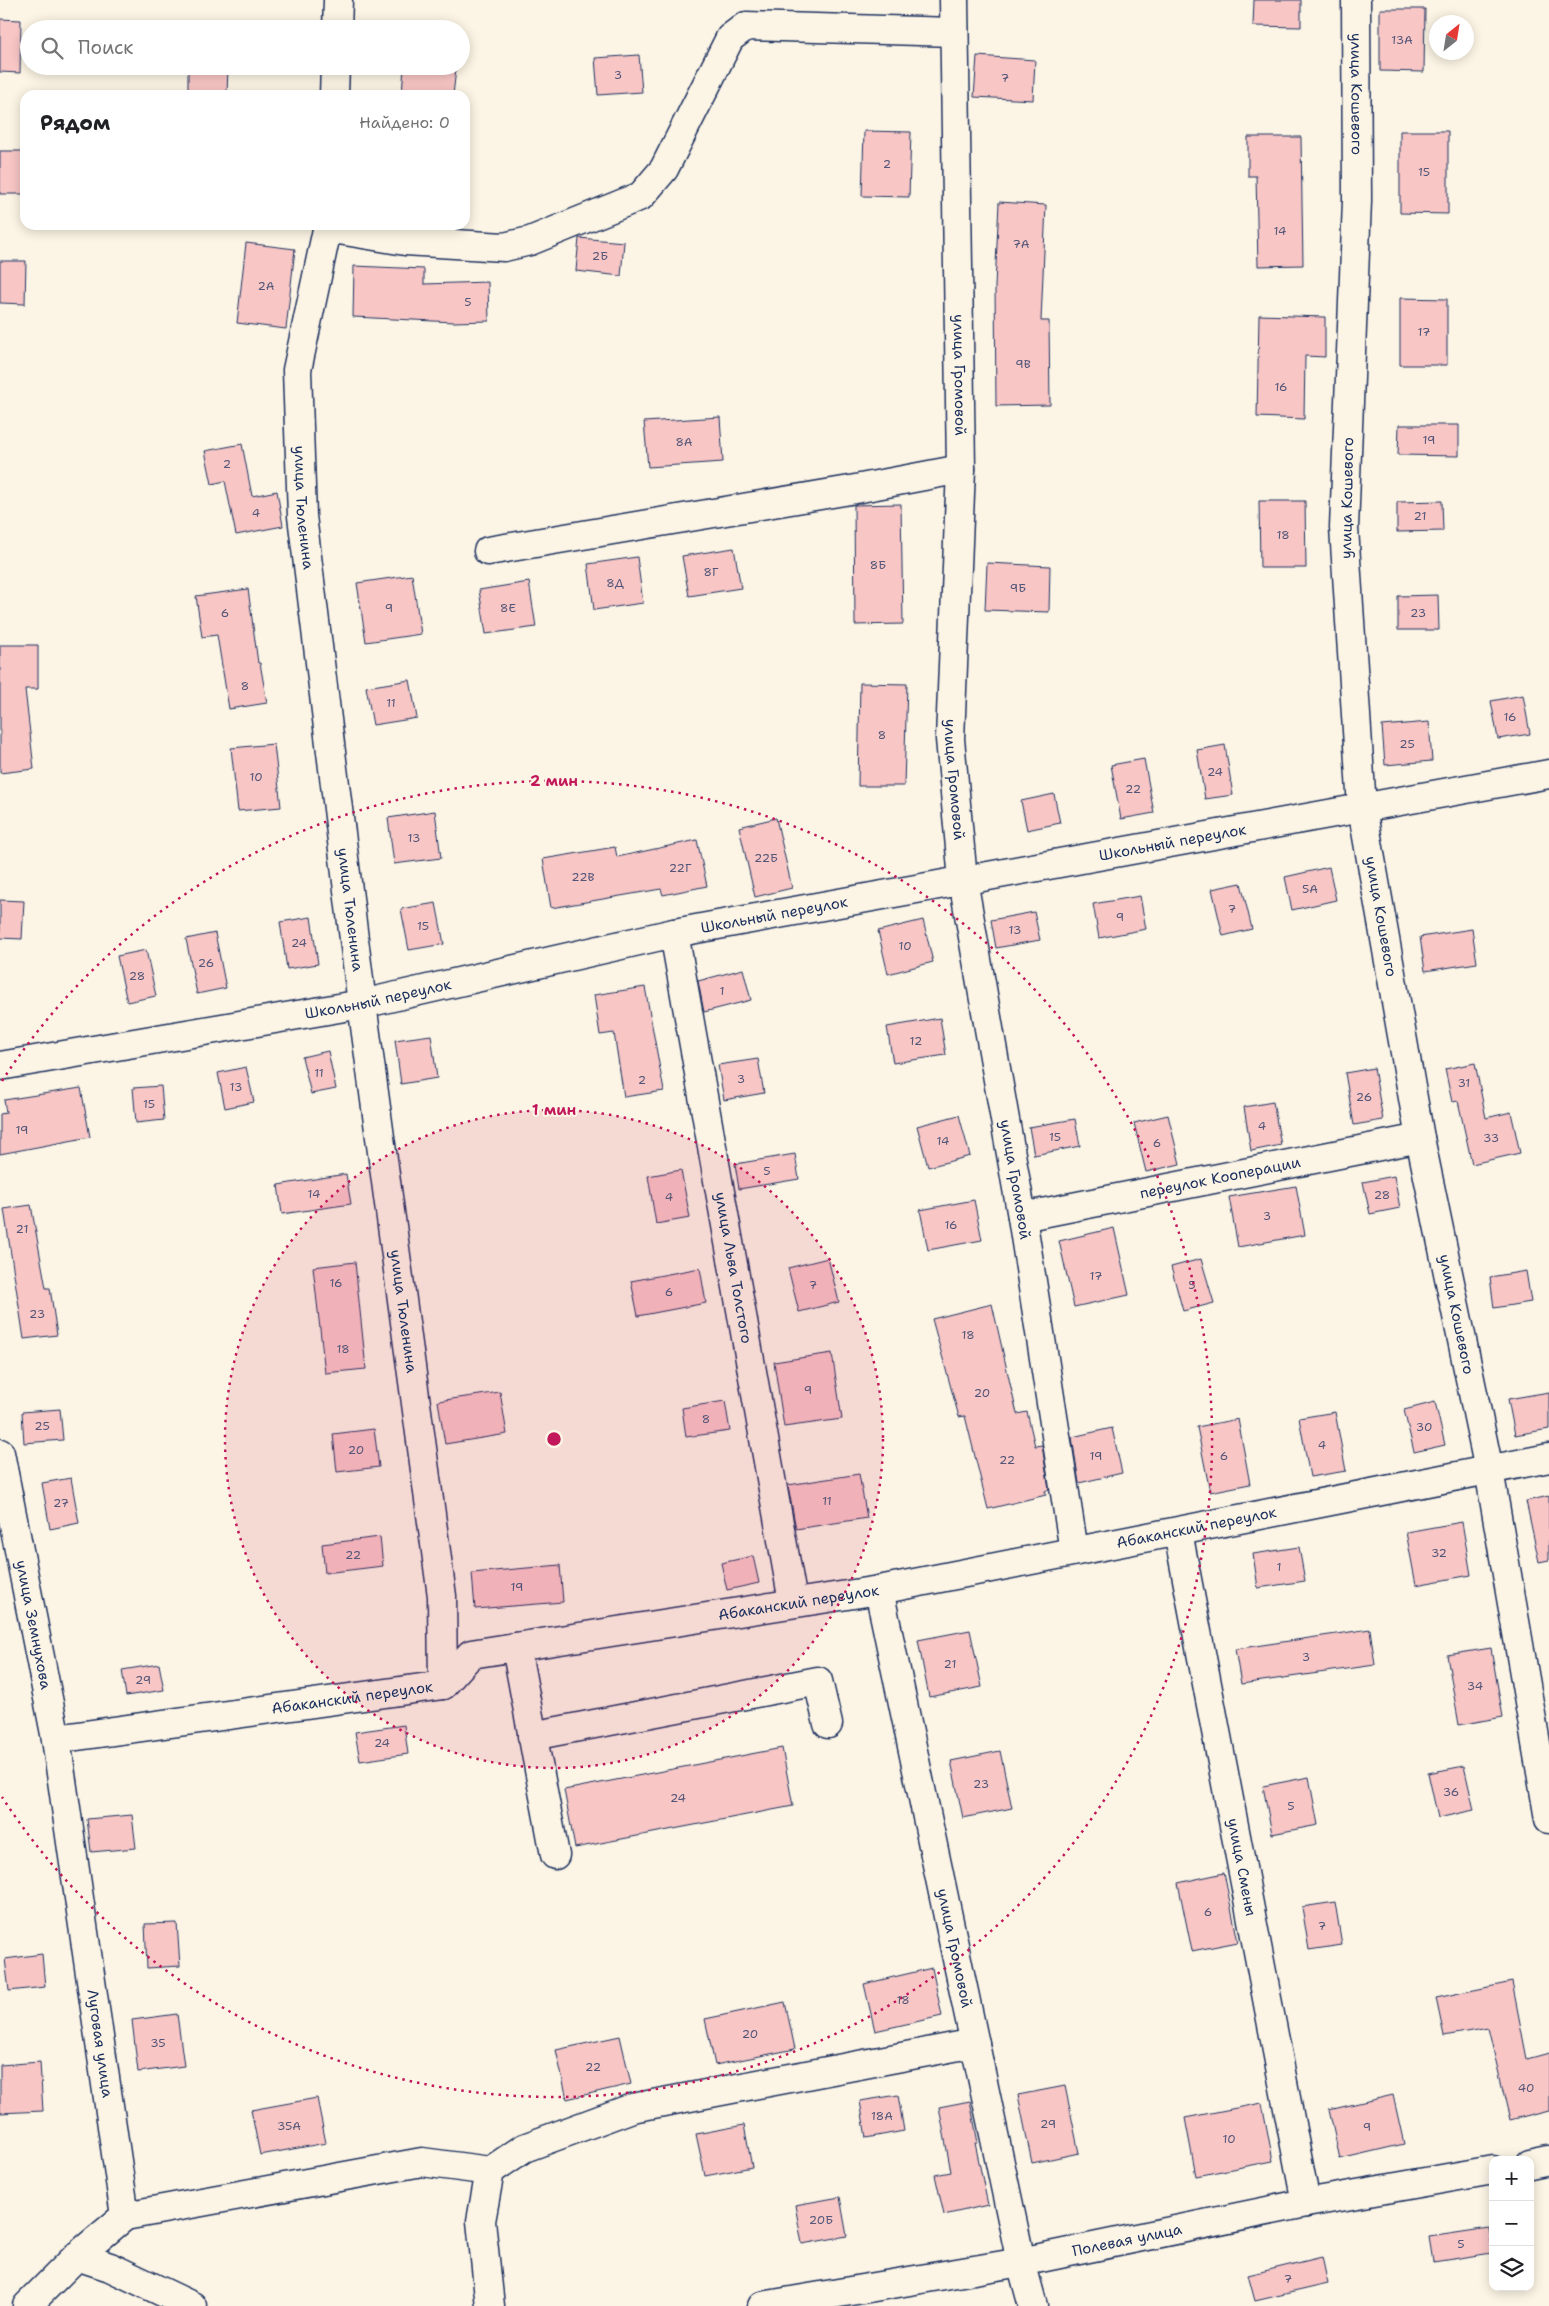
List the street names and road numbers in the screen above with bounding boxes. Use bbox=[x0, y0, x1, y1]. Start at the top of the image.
street label: улица Кошевого bbox=[1346, 33, 1367, 155]
street label: улица Громовой bbox=[949, 314, 971, 436]
street label: улица Кошевого bbox=[1336, 437, 1358, 559]
street label: улица Тюленина bbox=[290, 445, 319, 571]
street label: улица Громовой bbox=[940, 719, 969, 841]
street label: Школьный переулок bbox=[1097, 819, 1248, 866]
street label: улица Тюленина bbox=[333, 847, 368, 973]
street label: улица Кошевого bbox=[1361, 855, 1401, 978]
street label: Школьный переулок bbox=[699, 892, 849, 938]
street label: Школьный переулок bbox=[303, 974, 453, 1024]
street label: улица Громовой bbox=[995, 1118, 1035, 1241]
street label: переулок Кооперации bbox=[1138, 1152, 1302, 1203]
street label: улица Льва Толстого bbox=[710, 1190, 757, 1345]
street label: улица Тюленина bbox=[385, 1248, 422, 1375]
street label: улица Кошевого bbox=[1434, 1252, 1479, 1376]
street label: Абаканский переулок bbox=[1115, 1502, 1278, 1553]
street label: улица Земнухова bbox=[11, 1558, 56, 1692]
street label: Абаканский переулок bbox=[717, 1580, 880, 1625]
street label: Абаканский переулок bbox=[270, 1677, 434, 1719]
street label: улица Смены bbox=[1223, 1816, 1261, 1918]
street label: улица Громовой bbox=[932, 1887, 977, 2010]
street label: Луговая улица bbox=[82, 1988, 118, 2100]
street label: Полевая улица bbox=[1070, 2219, 1184, 2261]

